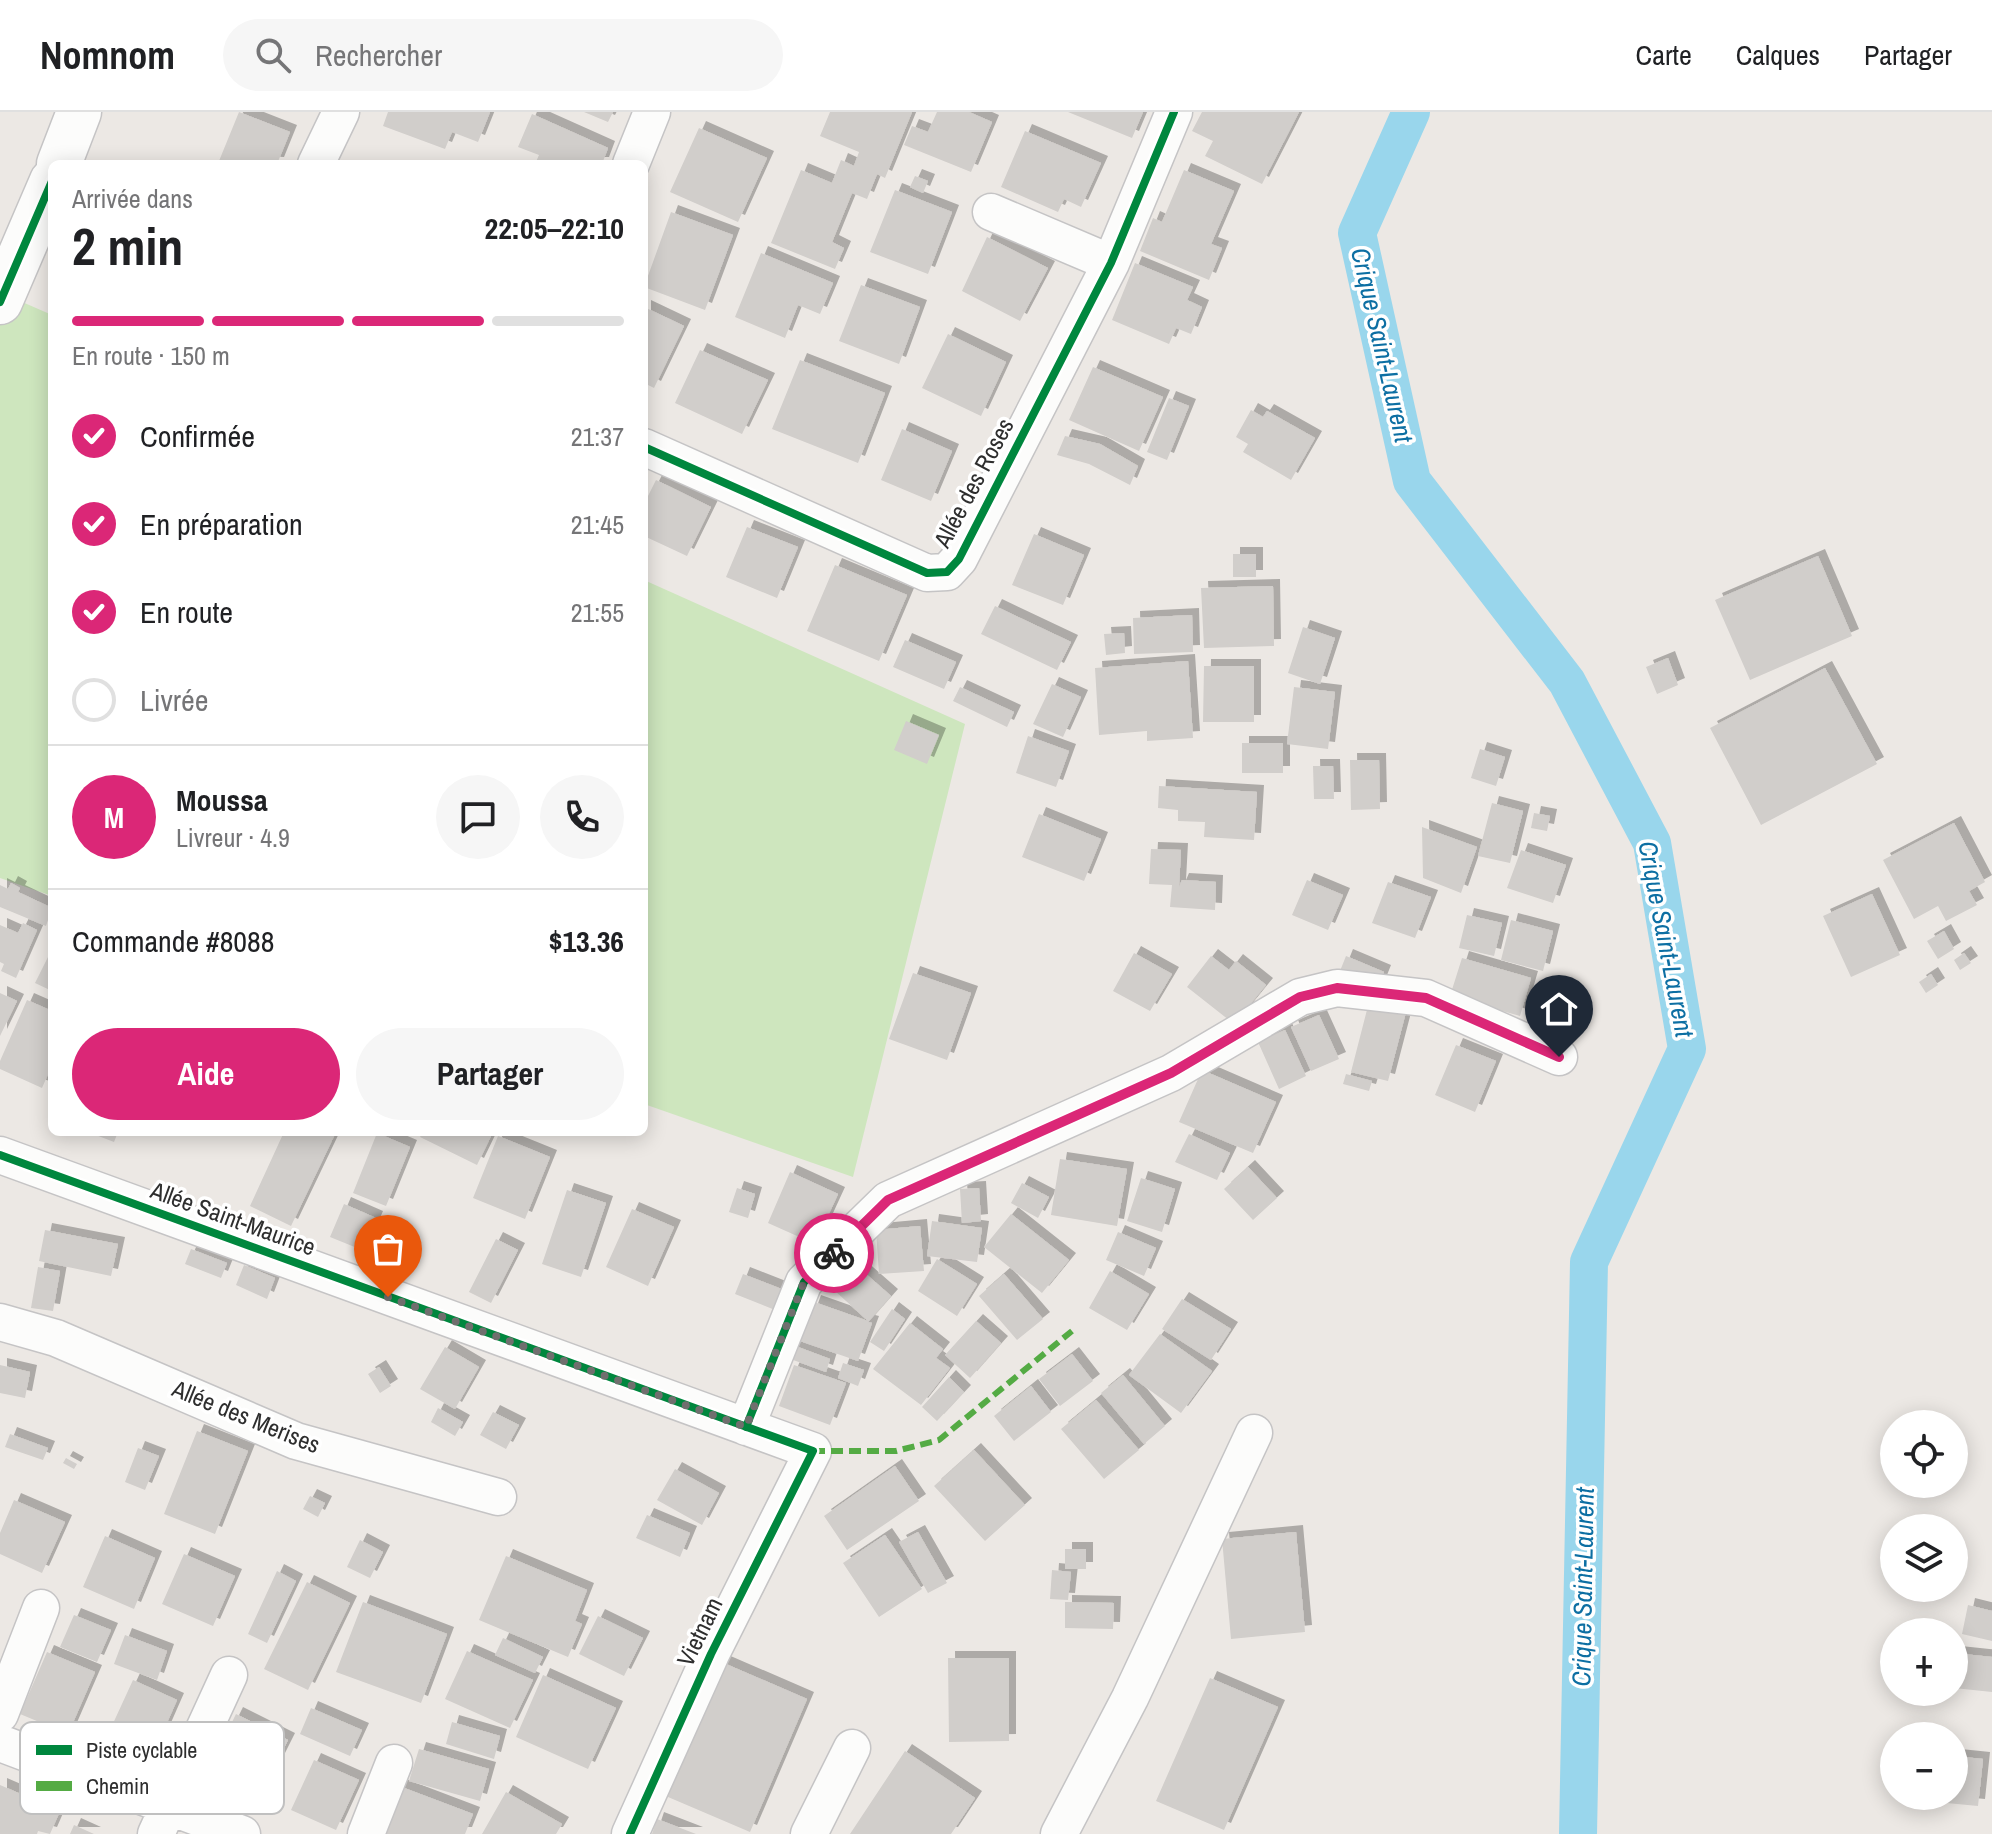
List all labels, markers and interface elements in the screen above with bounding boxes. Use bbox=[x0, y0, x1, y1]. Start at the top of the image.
search box bbox=[223, 19, 783, 91]
text: Nomnom bbox=[40, 30, 175, 81]
icon: search bbox=[251, 33, 295, 77]
text: Rechercher bbox=[315, 35, 442, 75]
text: Carte bbox=[1636, 36, 1692, 74]
text: Calques bbox=[1736, 36, 1820, 74]
text: Partager bbox=[1864, 36, 1952, 74]
text: Arrivée dans bbox=[72, 181, 193, 216]
text: 22:05–22:10 bbox=[485, 208, 624, 248]
text: 2 min bbox=[72, 211, 183, 281]
water label: Crique Saint-Laurent bbox=[1343, 244, 1422, 447]
text: En route · 150 m bbox=[72, 338, 230, 373]
street label: Allée des Roses bbox=[925, 412, 1021, 554]
icon: check bbox=[72, 414, 116, 458]
text: Confirmée bbox=[140, 416, 255, 456]
text: 21:37 bbox=[571, 419, 624, 454]
icon: check bbox=[72, 502, 116, 546]
text: En préparation bbox=[140, 504, 303, 544]
text: 21:45 bbox=[571, 507, 624, 542]
icon: check bbox=[72, 590, 116, 634]
text: En route bbox=[140, 592, 233, 632]
text: 21:55 bbox=[571, 595, 624, 630]
text: Livrée bbox=[140, 680, 208, 720]
button: chat bbox=[436, 775, 520, 859]
button: phone bbox=[540, 775, 624, 859]
text: Moussa bbox=[176, 780, 268, 820]
text: M bbox=[104, 797, 124, 837]
text: Livreur · 4.9 bbox=[176, 820, 290, 855]
water label: Crique Saint-Laurent bbox=[1630, 838, 1703, 1041]
text: Commande #8088 bbox=[72, 921, 274, 961]
text: $13.36 bbox=[549, 921, 624, 961]
pin bbox=[1525, 975, 1593, 1057]
icon: home bbox=[1537, 987, 1581, 1031]
button: Aide bbox=[72, 1028, 340, 1120]
button: Partager bbox=[356, 1028, 624, 1120]
street label: Allée Saint-Maurice bbox=[146, 1173, 320, 1263]
courier bbox=[794, 1213, 874, 1293]
pin bbox=[354, 1215, 422, 1297]
icon: bag bbox=[366, 1227, 410, 1271]
icon: bike bbox=[812, 1231, 856, 1275]
street label: Allée des Merises bbox=[167, 1372, 325, 1460]
map controls bbox=[1880, 1410, 1968, 1810]
button: locate bbox=[1880, 1410, 1968, 1498]
water label: Crique Saint-Laurent bbox=[1563, 1486, 1602, 1687]
button: layers bbox=[1880, 1514, 1968, 1602]
street label: Vietnam bbox=[669, 1592, 729, 1671]
button: + bbox=[1880, 1618, 1968, 1706]
legend bbox=[20, 1722, 284, 1814]
button: − bbox=[1880, 1722, 1968, 1810]
text: Piste cyclable bbox=[86, 1735, 197, 1765]
text: Chemin bbox=[86, 1771, 149, 1801]

